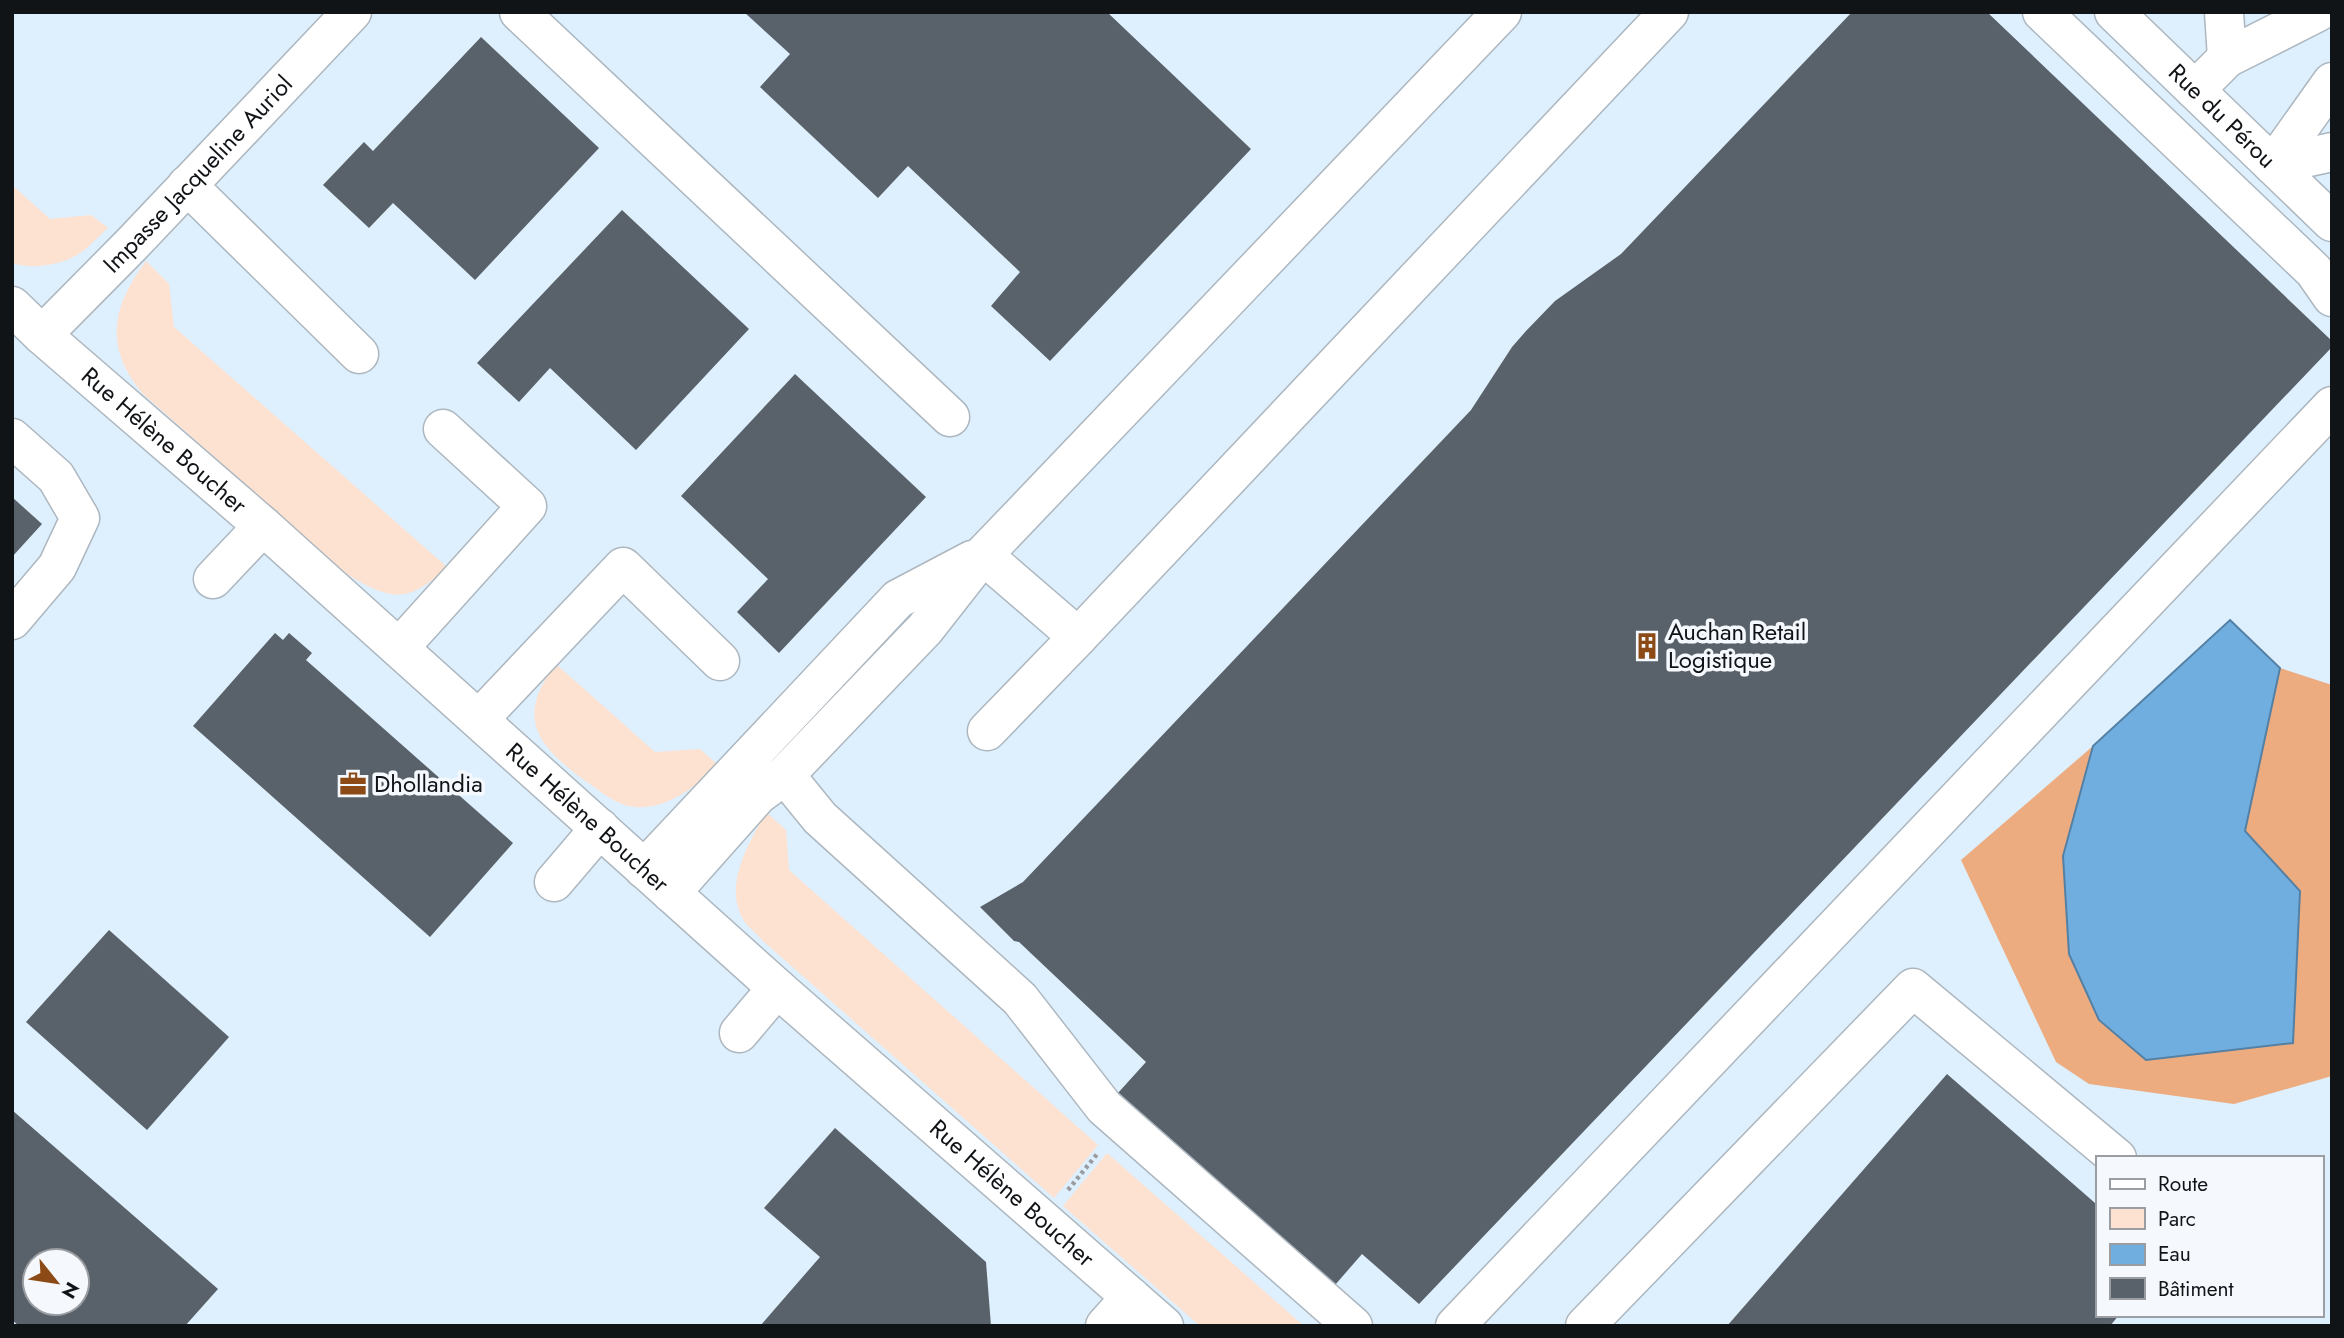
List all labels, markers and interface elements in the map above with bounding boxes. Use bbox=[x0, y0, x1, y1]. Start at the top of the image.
street label: Rue du Pérou bbox=[2161, 55, 2284, 176]
street label: Impasse Jacqueline Auriol bbox=[95, 67, 300, 281]
street label: Rue Hélène Boucher bbox=[74, 358, 255, 522]
place label: Auchan Retail Logistique bbox=[1668, 614, 1806, 677]
building icon: Auchan Retail Logistique bbox=[1632, 631, 1662, 661]
street label: Rue Hélène Boucher bbox=[498, 734, 678, 901]
place label: Dhollandia bbox=[374, 766, 483, 801]
office icon: Dhollandia bbox=[338, 769, 368, 799]
street label: Rue Hélène Boucher bbox=[922, 1111, 1103, 1275]
legend bbox=[2096, 1156, 2323, 1317]
text: Route bbox=[2158, 1169, 2208, 1199]
text: Parc bbox=[2158, 1204, 2196, 1234]
text: Eau bbox=[2158, 1239, 2191, 1269]
north arrow bbox=[21, 1247, 91, 1317]
text: Bâtiment bbox=[2158, 1274, 2234, 1304]
text: N bbox=[55, 1277, 86, 1304]

